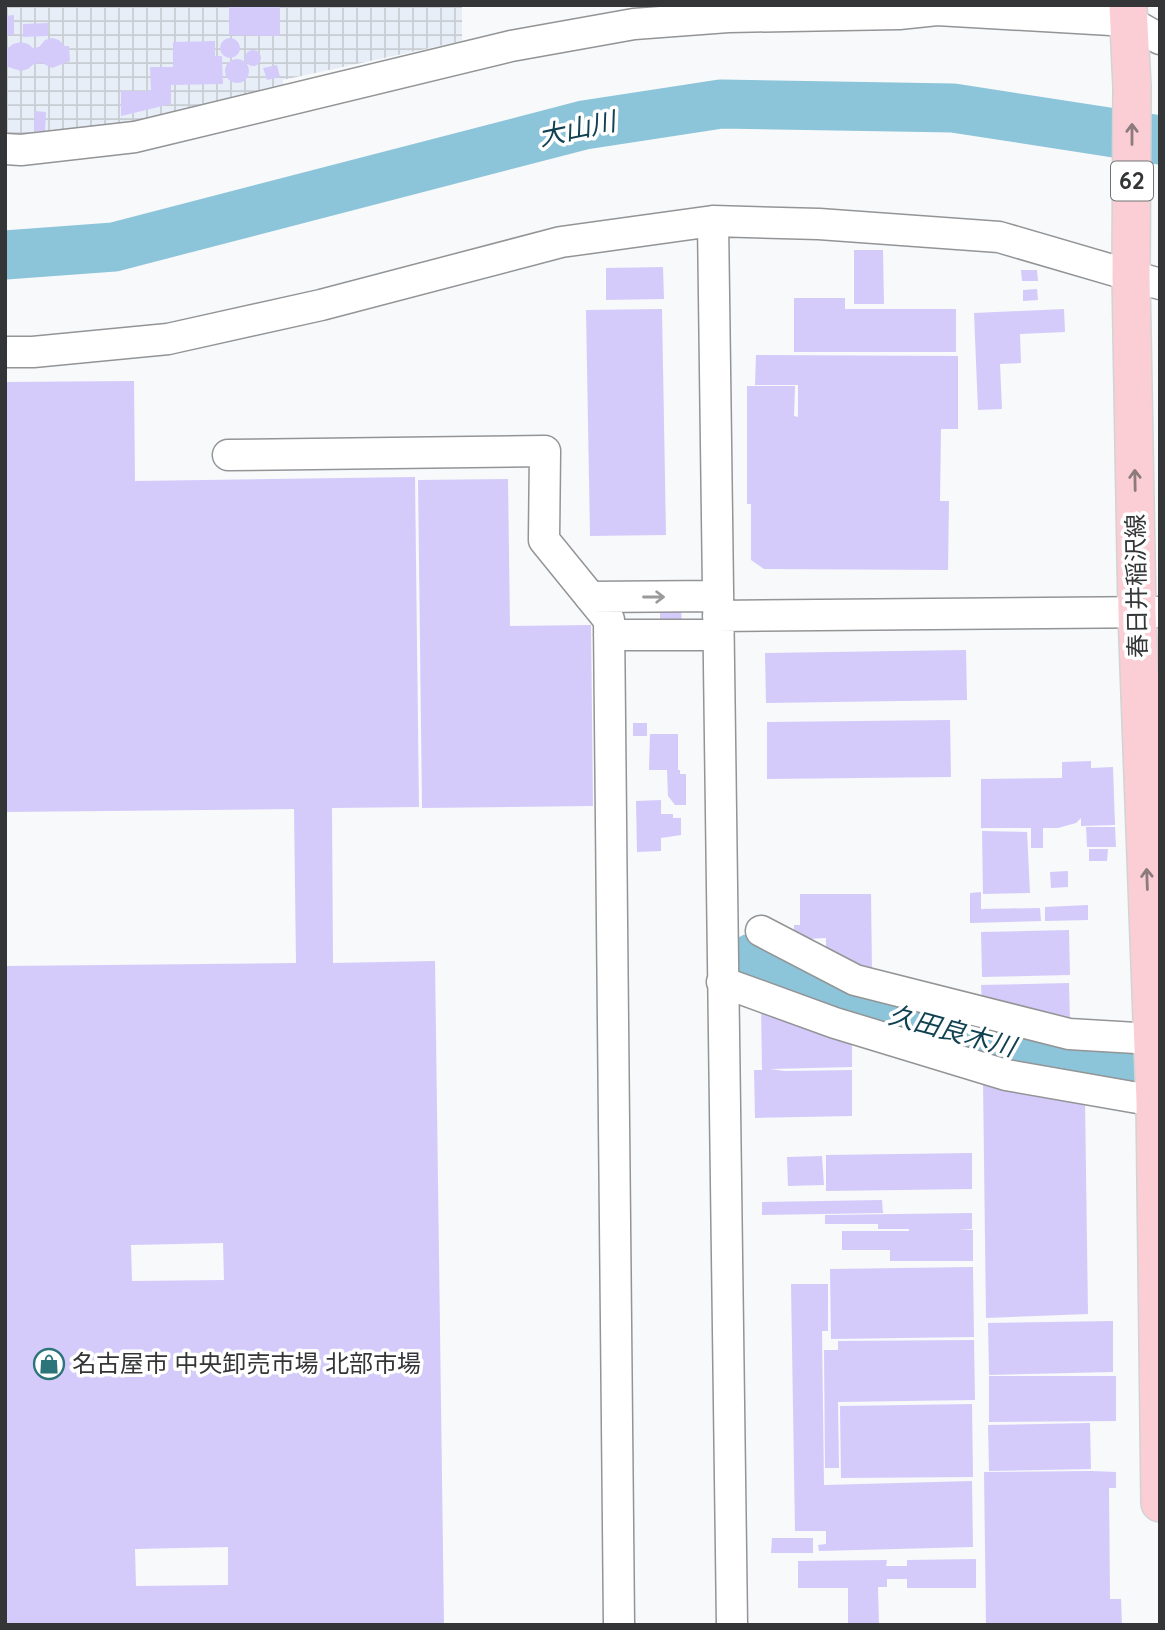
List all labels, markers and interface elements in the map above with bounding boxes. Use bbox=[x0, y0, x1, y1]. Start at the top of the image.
water label: 大山川 bbox=[535, 104, 621, 153]
one-way arrow bbox=[1125, 123, 1139, 146]
road number: 62 bbox=[1111, 162, 1153, 200]
one-way arrow bbox=[1128, 469, 1141, 492]
street label: 春日井稲沢線 bbox=[1120, 514, 1152, 658]
one-way arrow bbox=[643, 590, 666, 603]
one-way arrow bbox=[1140, 868, 1154, 891]
water label: 久田良木川 bbox=[885, 998, 1022, 1064]
shop icon: 名古屋市 中央卸売市場 北部市場 bbox=[32, 1347, 66, 1381]
place label: 名古屋市 中央卸売市場 北部市場 bbox=[72, 1348, 421, 1378]

